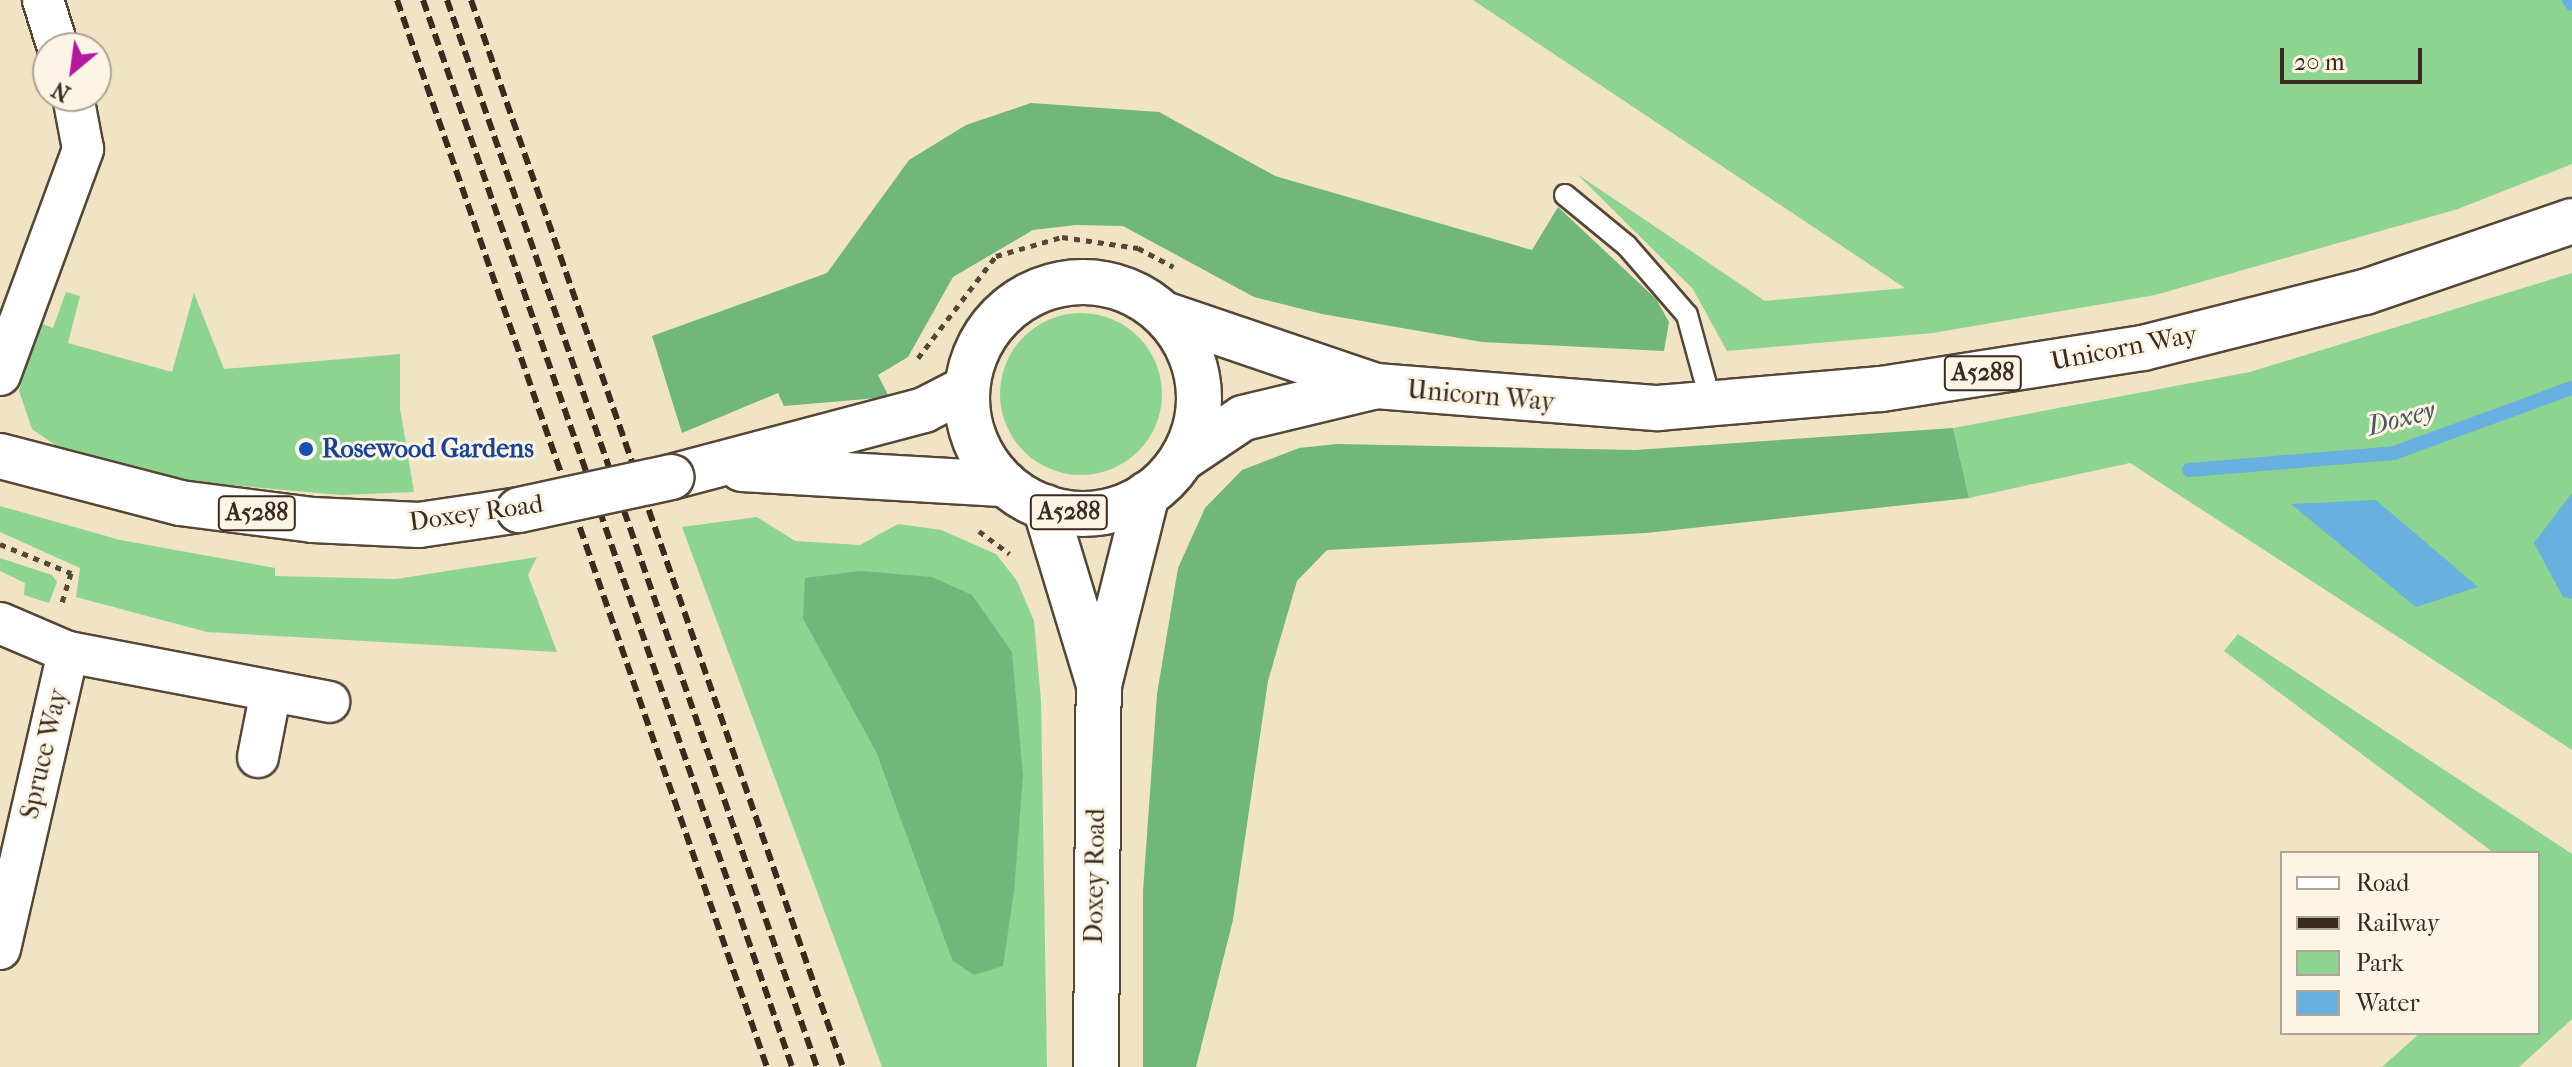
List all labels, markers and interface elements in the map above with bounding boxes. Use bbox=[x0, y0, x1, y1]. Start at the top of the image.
north arrow bbox=[32, 32, 112, 112]
scale bar bbox=[2284, 32, 2426, 82]
text: 20 m bbox=[2294, 48, 2345, 76]
text: N bbox=[48, 76, 75, 107]
street label: Unicorn Way bbox=[2048, 319, 2200, 377]
road number: A5288 bbox=[1943, 353, 2023, 393]
street label: Unicorn Way bbox=[1406, 374, 1556, 418]
water label: Doxey bbox=[2363, 393, 2439, 443]
place label: Rosewood Gardens bbox=[322, 433, 534, 465]
marker: Rosewood Gardens bbox=[297, 440, 315, 458]
street label: Doxey Road bbox=[407, 488, 545, 538]
road number: A5288 bbox=[1029, 492, 1109, 532]
road number: A5288 bbox=[217, 493, 297, 533]
street label: Spruce Way bbox=[14, 686, 74, 822]
street label: Doxey Road bbox=[1078, 808, 1112, 944]
legend bbox=[2280, 851, 2540, 1035]
text: Road bbox=[2356, 869, 2409, 897]
text: Railway bbox=[2356, 909, 2439, 937]
text: Park bbox=[2356, 949, 2404, 977]
text: Water bbox=[2356, 989, 2420, 1017]

